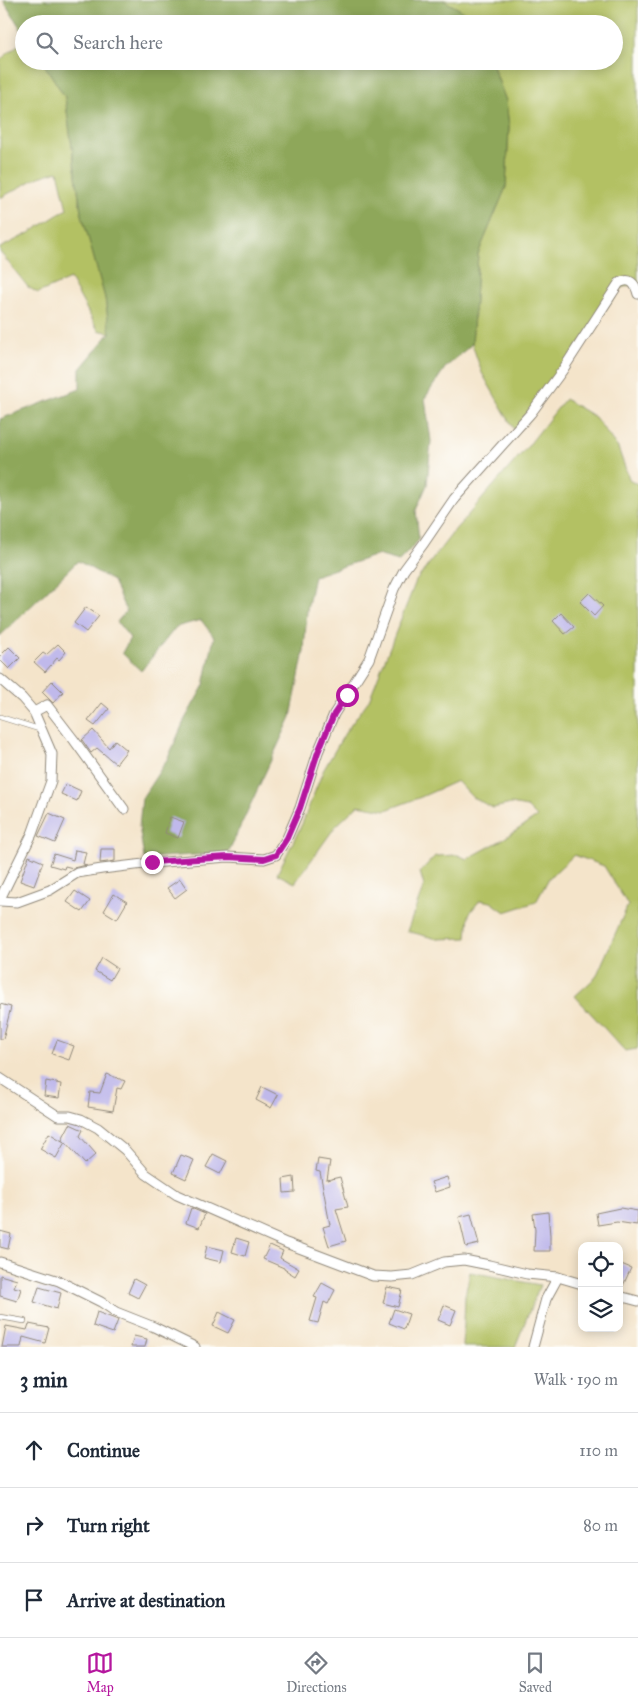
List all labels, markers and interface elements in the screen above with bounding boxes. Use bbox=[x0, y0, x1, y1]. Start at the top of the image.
search box bbox=[15, 15, 623, 70]
icon: search bbox=[33, 29, 61, 57]
text: Search here bbox=[73, 31, 163, 54]
route start bbox=[336, 684, 359, 707]
route end bbox=[141, 851, 164, 874]
map controls bbox=[578, 1242, 623, 1332]
button: locate bbox=[578, 1242, 623, 1287]
button: layers bbox=[578, 1287, 623, 1332]
text: 3 min bbox=[20, 1367, 68, 1393]
text: Walk · 190 m bbox=[534, 1370, 618, 1389]
icon: ahead bbox=[20, 1436, 48, 1464]
text: Continue bbox=[67, 1439, 140, 1462]
text: 110 m bbox=[579, 1441, 618, 1460]
icon: right bbox=[20, 1511, 48, 1539]
text: Turn right bbox=[67, 1514, 150, 1537]
text: 80 m bbox=[583, 1516, 618, 1535]
icon: arrive bbox=[20, 1586, 48, 1614]
text: Arrive at destination bbox=[67, 1589, 225, 1612]
tab: Map bbox=[86, 1649, 114, 1696]
tab: Directions bbox=[286, 1649, 347, 1696]
tab: Saved bbox=[519, 1649, 552, 1696]

